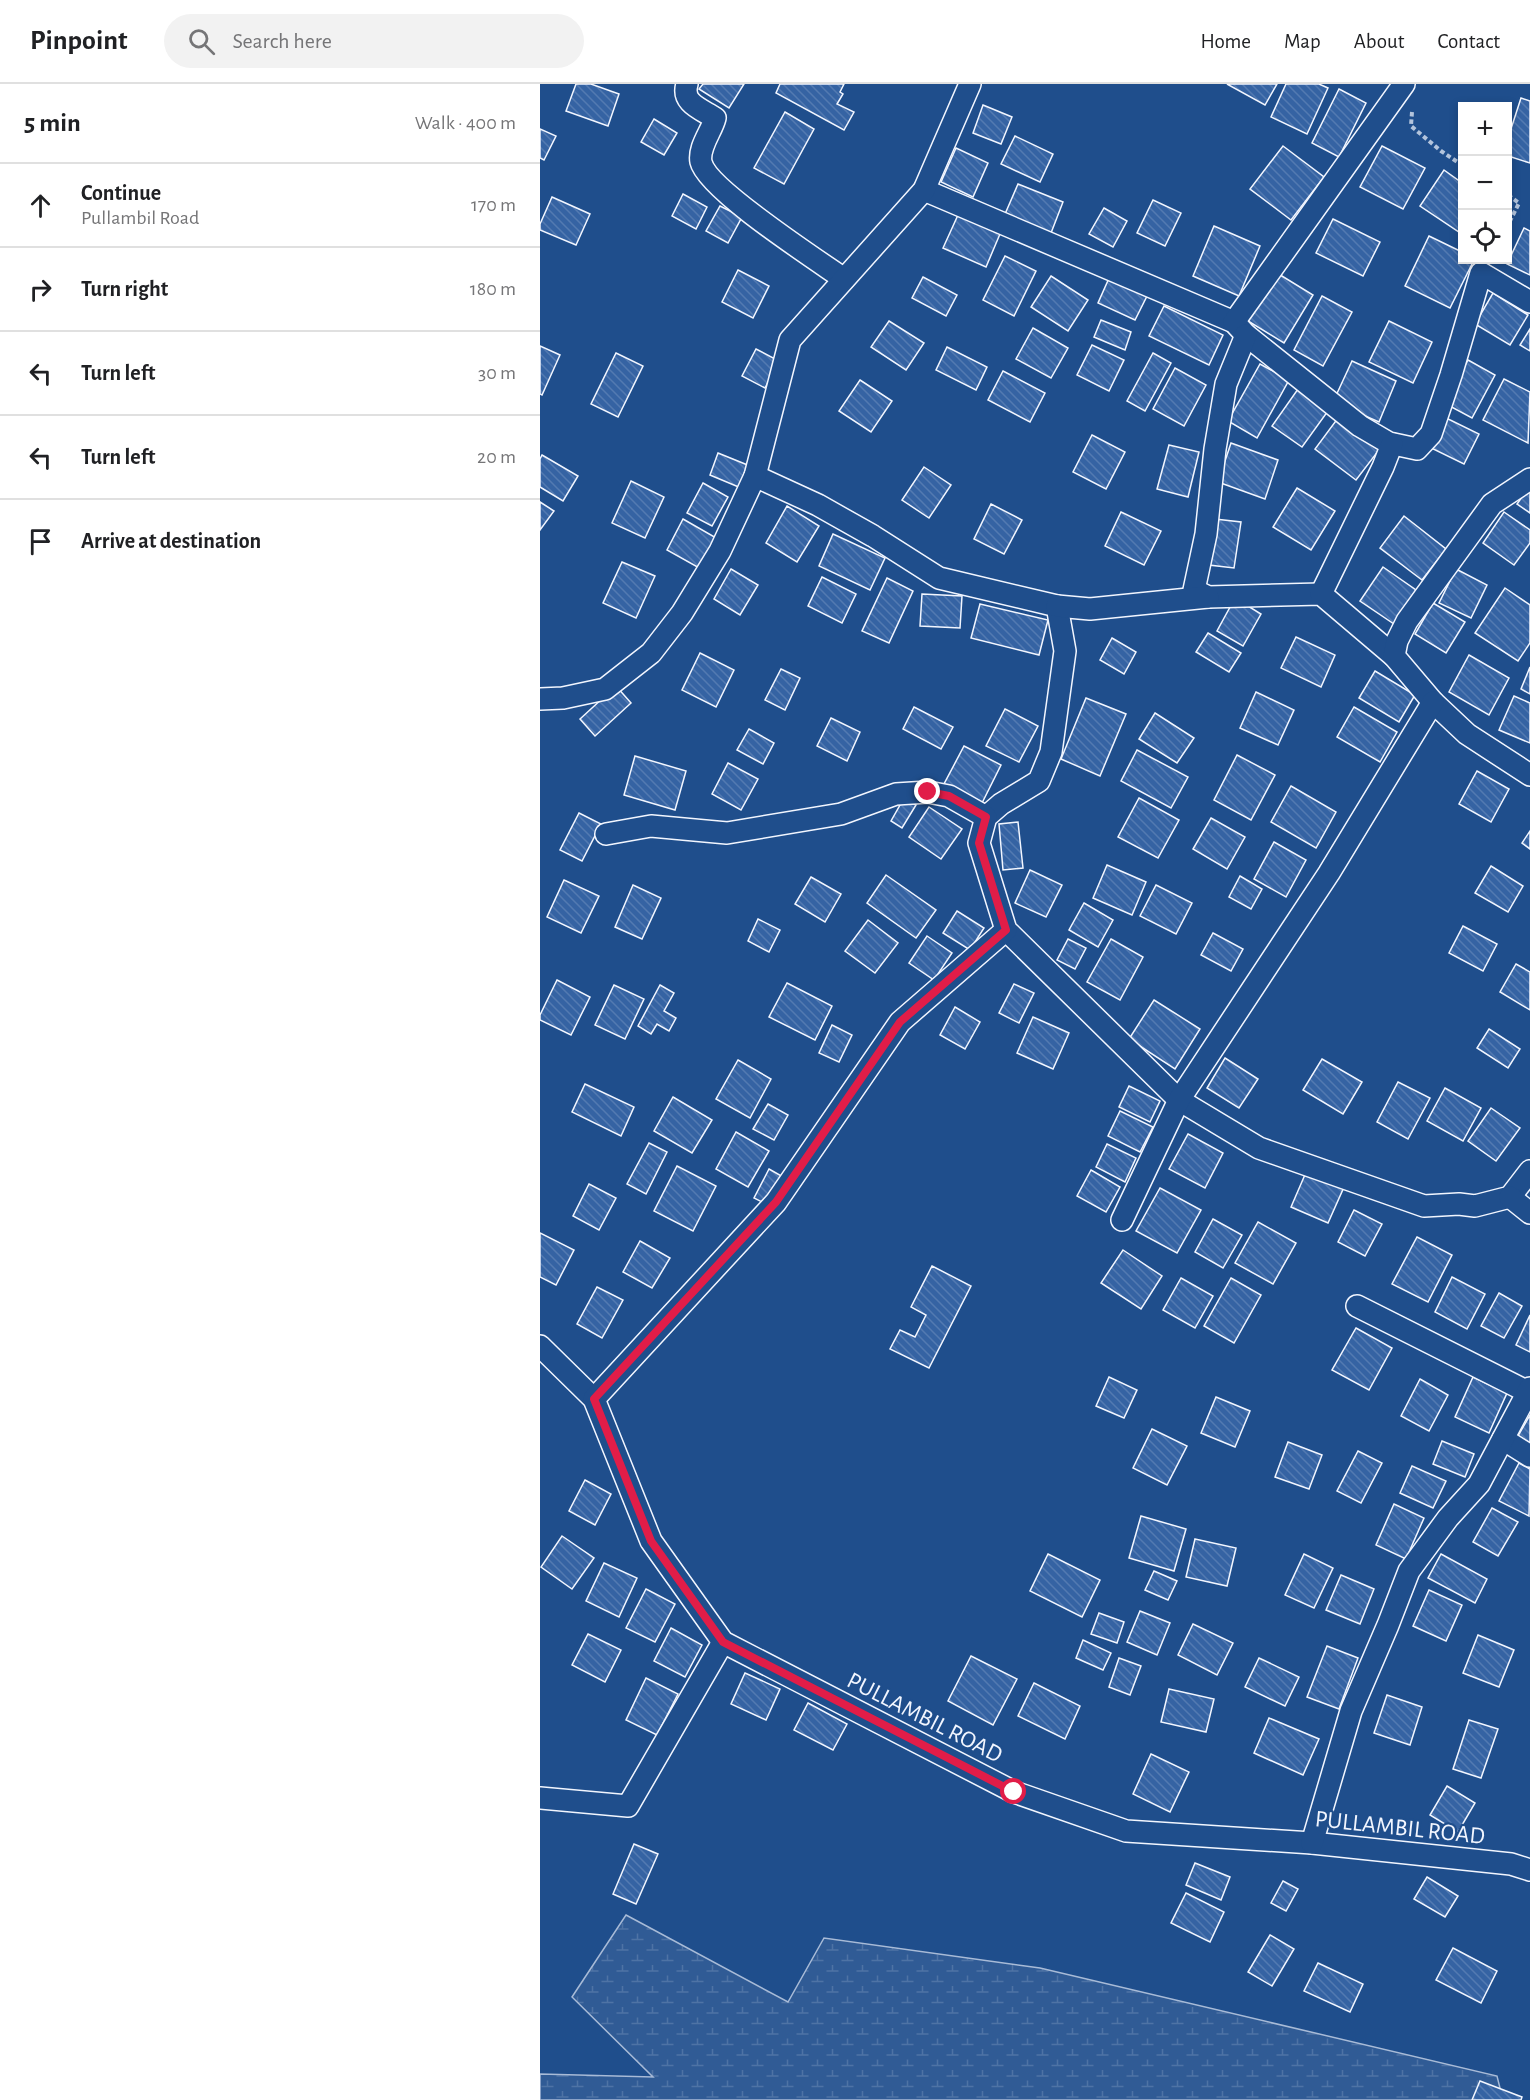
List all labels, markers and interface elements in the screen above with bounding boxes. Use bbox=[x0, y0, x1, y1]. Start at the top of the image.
search box bbox=[164, 14, 584, 68]
icon: search bbox=[185, 25, 218, 58]
text: Pinpoint bbox=[30, 27, 128, 55]
text: Search here bbox=[233, 30, 332, 52]
text: Home bbox=[1200, 31, 1251, 52]
text: Map bbox=[1284, 31, 1321, 52]
text: About bbox=[1354, 31, 1404, 52]
text: Contact bbox=[1437, 31, 1500, 52]
map controls bbox=[1458, 102, 1512, 264]
button: + bbox=[1458, 102, 1512, 156]
text: 5 min bbox=[24, 110, 81, 136]
text: Walk · 400 m bbox=[415, 113, 516, 133]
button: − bbox=[1458, 156, 1512, 210]
text: Continue bbox=[81, 182, 161, 204]
icon: ahead bbox=[24, 189, 57, 222]
text: 170 m bbox=[471, 195, 516, 215]
text: Pullambil Road bbox=[81, 208, 199, 228]
button: locate bbox=[1458, 210, 1512, 264]
icon: right bbox=[24, 273, 57, 306]
text: Turn right bbox=[81, 278, 168, 300]
text: 180 m bbox=[470, 279, 516, 299]
icon: left bbox=[24, 357, 57, 390]
text: Turn left bbox=[81, 362, 155, 384]
text: 30 m bbox=[478, 363, 516, 383]
icon: left bbox=[24, 441, 57, 474]
text: Turn left bbox=[81, 446, 155, 468]
text: 20 m bbox=[477, 447, 516, 467]
icon: arrive bbox=[24, 525, 57, 558]
text: Arrive at destination bbox=[81, 530, 261, 552]
route end bbox=[914, 778, 940, 804]
street label: PULLAMBIL ROAD bbox=[843, 1668, 1006, 1767]
route start bbox=[1000, 1778, 1026, 1804]
street label: PULLAMBIL ROAD bbox=[1314, 1807, 1486, 1849]

